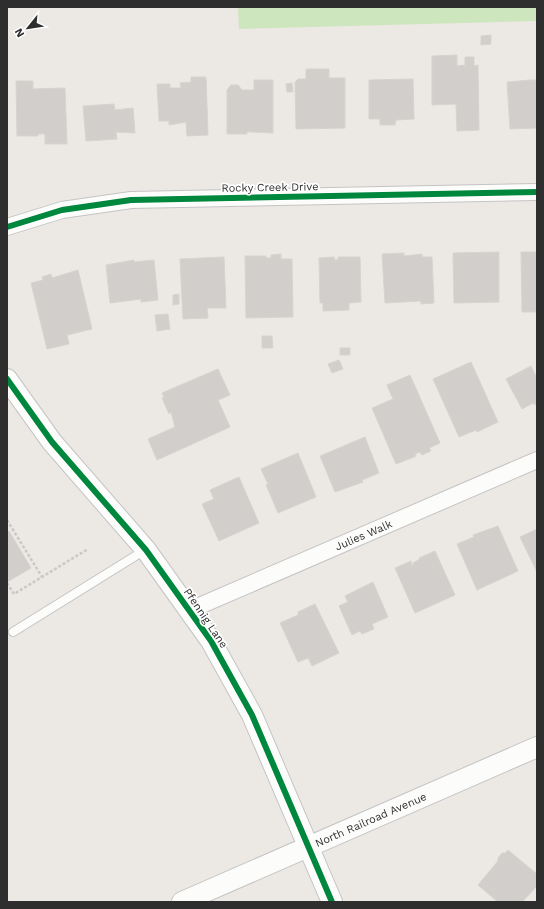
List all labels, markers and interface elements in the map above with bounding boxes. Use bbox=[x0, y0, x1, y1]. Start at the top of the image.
north arrow bbox=[8, 8, 48, 48]
text: N bbox=[12, 26, 27, 40]
street label: Rocky Creek Drive bbox=[221, 180, 319, 195]
street label: Julies Walk bbox=[333, 517, 394, 554]
street label: Pfennig Lane bbox=[181, 586, 230, 651]
street label: North Railroad Avenue bbox=[313, 790, 429, 850]

